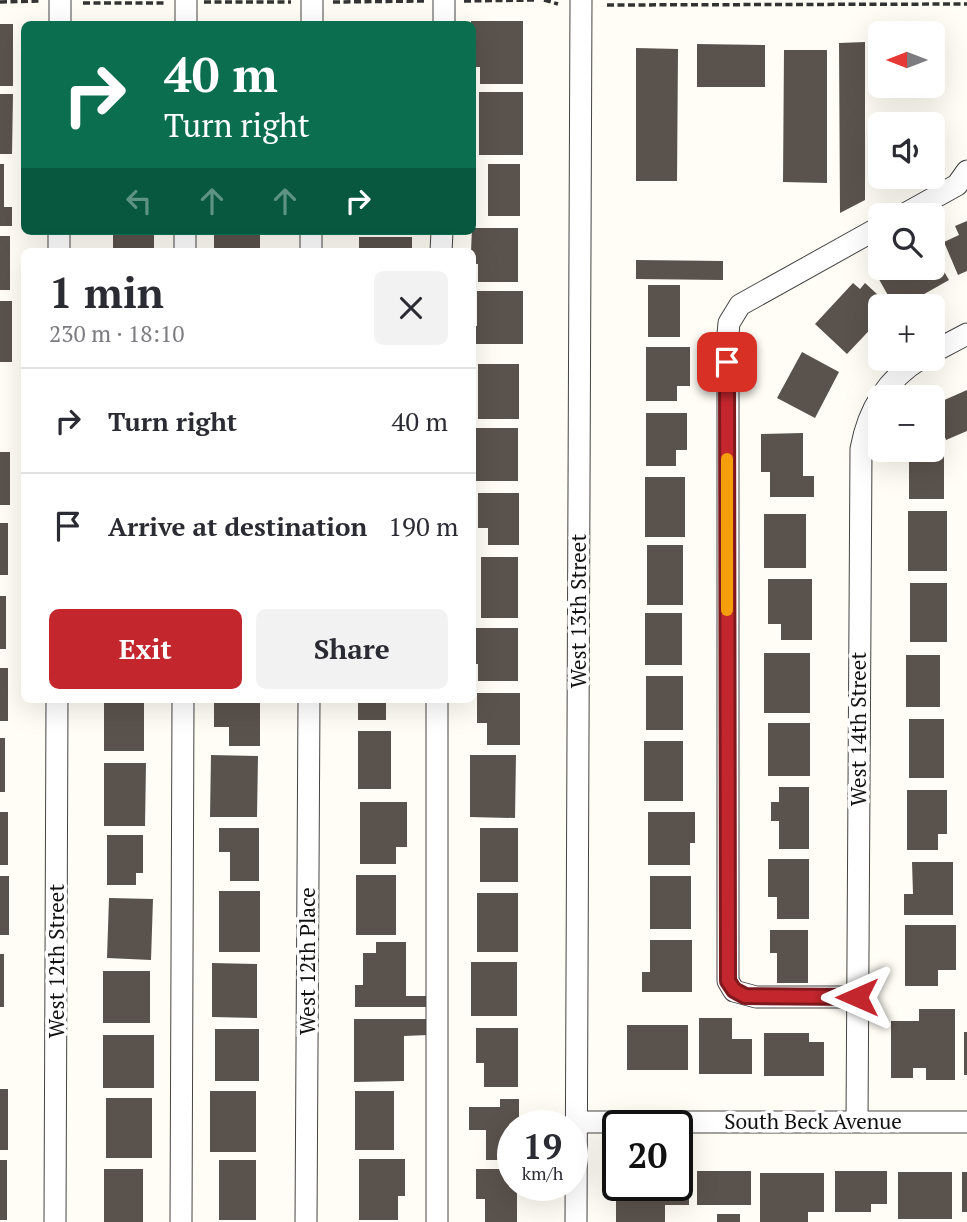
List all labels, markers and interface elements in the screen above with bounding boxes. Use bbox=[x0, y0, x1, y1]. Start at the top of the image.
north arrow bbox=[868, 21, 945, 98]
map controls bbox=[868, 21, 945, 462]
text: 40 m bbox=[164, 41, 278, 106]
icon: right bbox=[49, 49, 140, 140]
text: Turn right bbox=[164, 104, 310, 146]
button: sound bbox=[868, 112, 945, 189]
icon: left bbox=[120, 182, 158, 220]
icon: ahead bbox=[193, 182, 231, 220]
icon: ahead bbox=[266, 182, 304, 220]
icon: right bbox=[339, 182, 377, 220]
button: search bbox=[868, 203, 945, 280]
text: 1 min bbox=[49, 264, 164, 320]
button: close bbox=[374, 271, 448, 345]
button: + bbox=[868, 294, 945, 371]
text: 230 m · 18:10 bbox=[49, 318, 184, 349]
pin bbox=[697, 332, 757, 392]
icon: arrive bbox=[708, 343, 746, 381]
button: − bbox=[868, 385, 945, 462]
icon: right bbox=[49, 402, 87, 440]
text: Turn right bbox=[108, 404, 237, 438]
text: 40 m bbox=[392, 404, 448, 438]
icon: arrive bbox=[49, 507, 87, 545]
text: Arrive at destination bbox=[108, 509, 367, 543]
text: 190 m bbox=[388, 509, 459, 543]
street label: West 13th Street bbox=[564, 534, 592, 688]
button: Exit bbox=[49, 609, 242, 689]
button: Share bbox=[256, 609, 448, 689]
street label: West 14th Street bbox=[844, 652, 872, 806]
street label: West 12th Street bbox=[42, 884, 70, 1038]
street label: West 12th Place bbox=[293, 887, 321, 1035]
position arrow bbox=[820, 960, 894, 1034]
street label: South Beck Avenue bbox=[724, 1107, 902, 1135]
speed limit sign: 20 bbox=[602, 1110, 693, 1201]
text: 19 bbox=[523, 1123, 562, 1169]
text: km/h bbox=[522, 1161, 563, 1185]

